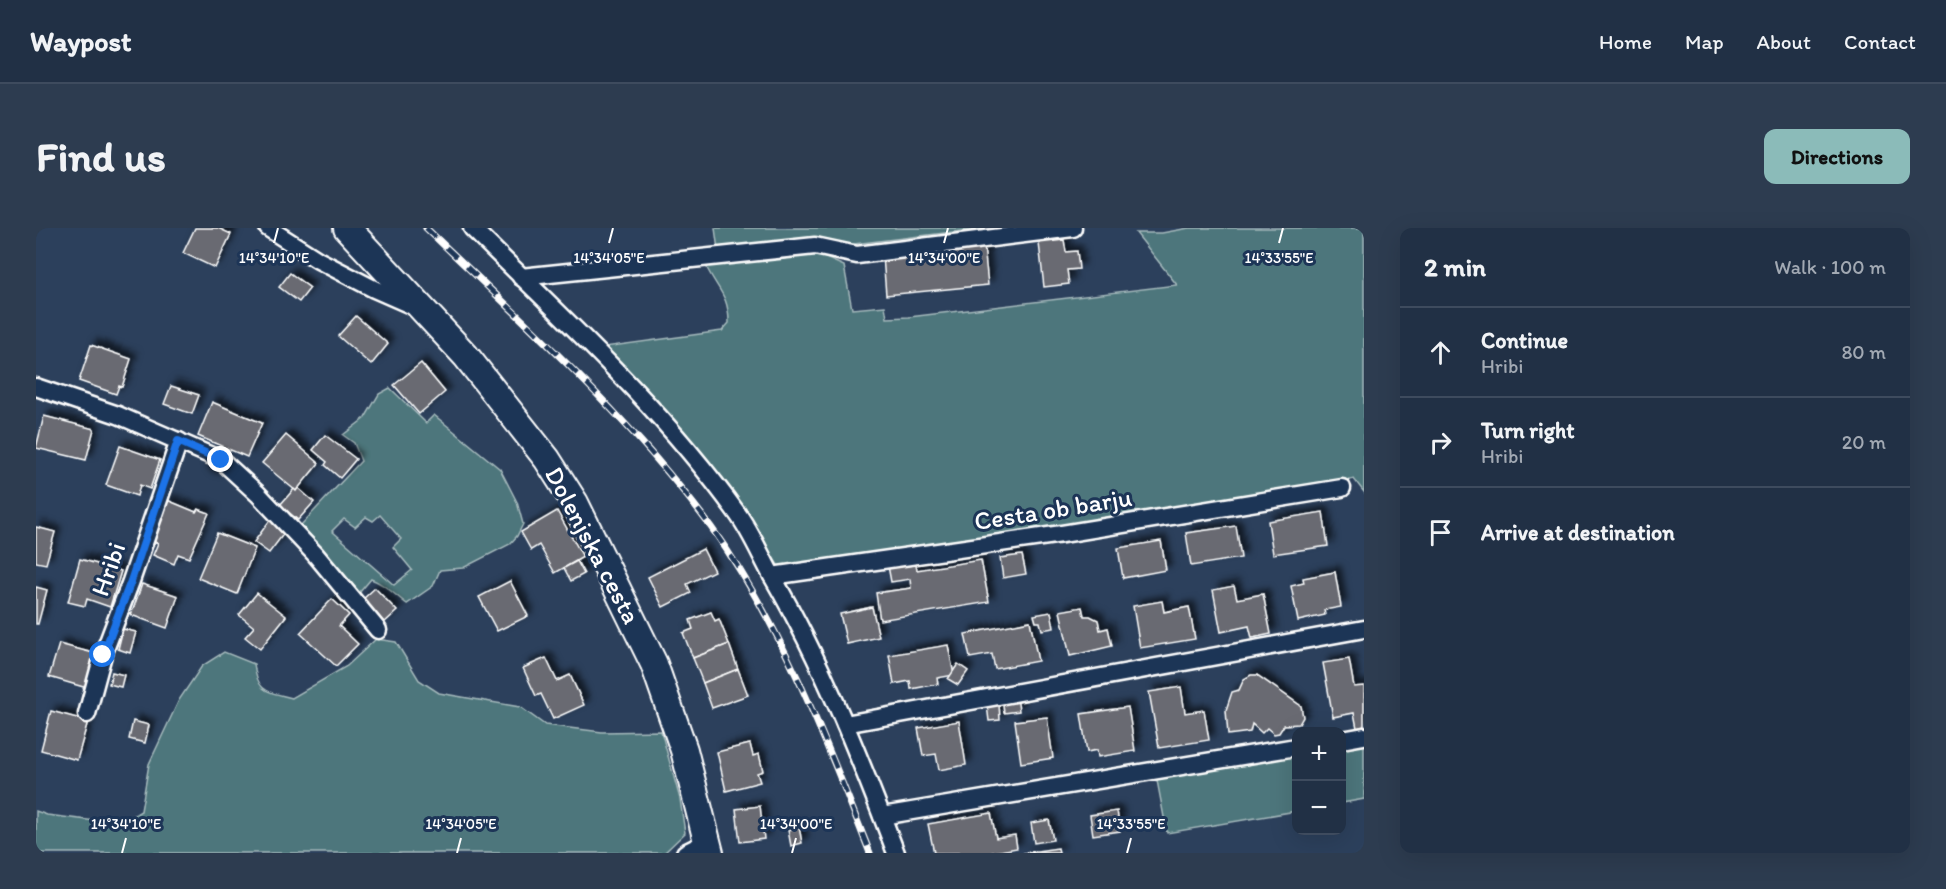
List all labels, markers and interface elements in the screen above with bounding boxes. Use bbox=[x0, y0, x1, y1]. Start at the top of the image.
text: Waypost bbox=[30, 24, 132, 58]
text: Home bbox=[1599, 29, 1652, 54]
text: Map bbox=[1685, 29, 1724, 54]
text: About bbox=[1757, 29, 1811, 54]
text: Contact bbox=[1844, 29, 1916, 54]
button: Directions bbox=[1764, 129, 1910, 184]
text: Find us bbox=[36, 131, 166, 182]
text: 14°34'10"E bbox=[239, 249, 309, 267]
text: 14°34'05"E bbox=[573, 249, 645, 267]
text: 14°34'00"E bbox=[908, 249, 980, 267]
text: 14°33'55"E bbox=[1244, 249, 1314, 267]
text: 2 min bbox=[1424, 251, 1486, 283]
text: Walk · 100 m bbox=[1774, 255, 1886, 279]
text: Continue bbox=[1481, 327, 1568, 354]
icon: ahead bbox=[1424, 336, 1457, 369]
text: 80 m bbox=[1841, 340, 1886, 364]
text: Hribi bbox=[1481, 354, 1523, 378]
text: Turn right bbox=[1481, 417, 1575, 444]
icon: right bbox=[1424, 426, 1457, 459]
text: 20 m bbox=[1842, 430, 1886, 454]
text: Hribi bbox=[1481, 444, 1523, 468]
route end bbox=[207, 446, 233, 472]
street label: Dolenjska cesta bbox=[538, 461, 648, 629]
street label: Cesta ob barju bbox=[972, 481, 1134, 537]
icon: arrive bbox=[1424, 516, 1457, 549]
text: Arrive at destination bbox=[1481, 519, 1675, 546]
street label: Hribi bbox=[84, 538, 132, 600]
route start bbox=[89, 641, 115, 667]
map controls bbox=[1292, 727, 1346, 835]
button: + bbox=[1292, 727, 1346, 781]
button: − bbox=[1292, 781, 1346, 835]
text: 14°34'10"E bbox=[91, 815, 161, 833]
text: 14°34'05"E bbox=[425, 815, 497, 833]
text: 14°34'00"E bbox=[760, 815, 832, 833]
text: 14°33'55"E bbox=[1096, 815, 1166, 833]

